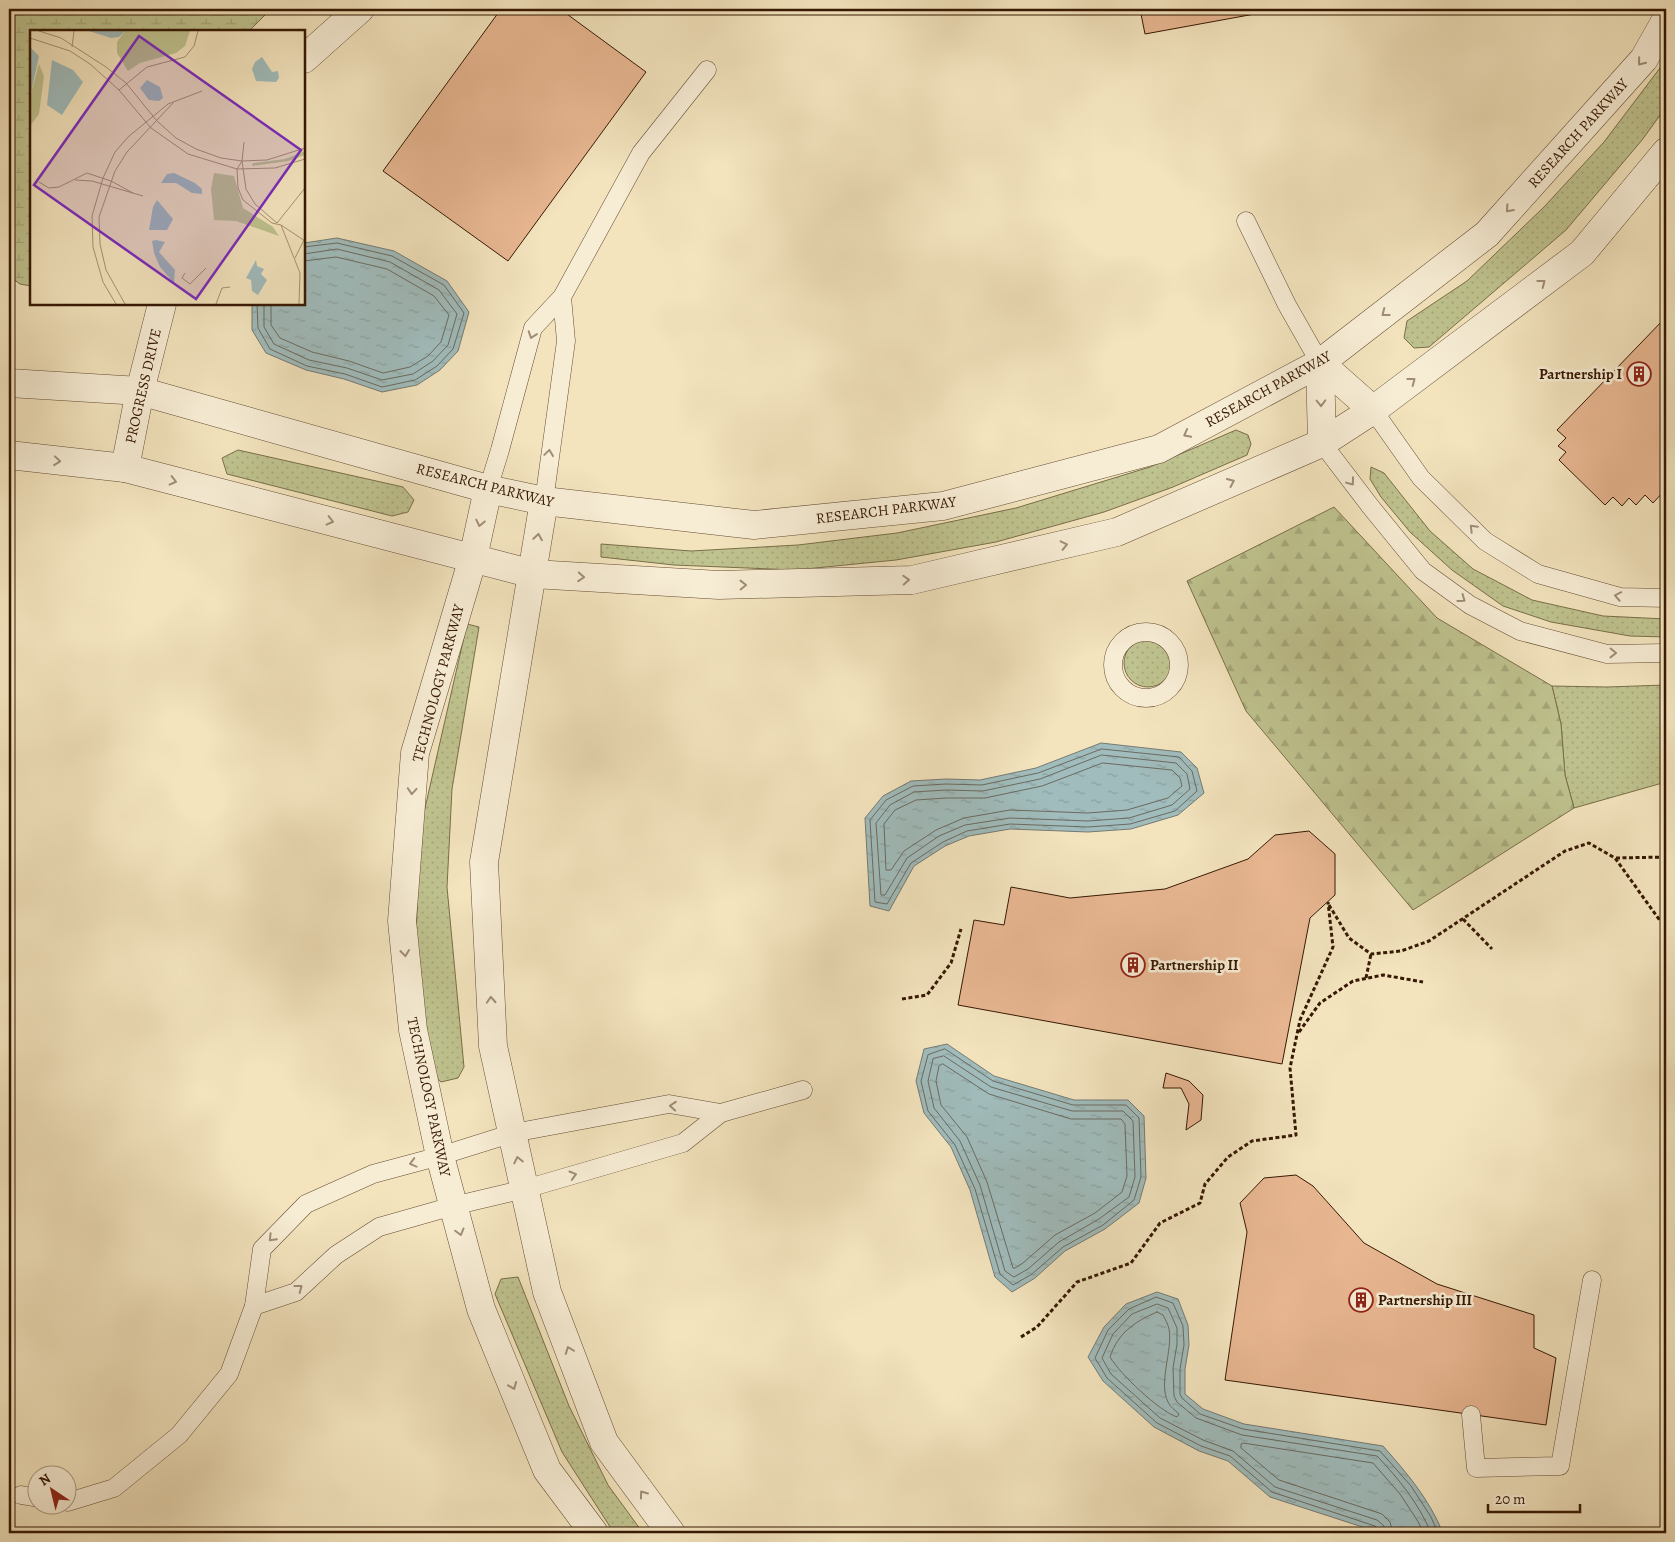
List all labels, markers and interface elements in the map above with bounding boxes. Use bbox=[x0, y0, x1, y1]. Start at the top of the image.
inset map bbox=[30, 30, 305, 305]
one-way arrow bbox=[1637, 56, 1646, 65]
street label: RESEARCH PARKWAY bbox=[1523, 73, 1633, 192]
one-way arrow bbox=[1507, 203, 1515, 212]
one-way arrow bbox=[1536, 281, 1545, 289]
one-way arrow bbox=[1382, 307, 1391, 315]
street label: PROGRESS DRIVE bbox=[120, 326, 166, 446]
one-way arrow bbox=[527, 330, 537, 339]
street label: RESEARCH PARKWAY bbox=[1201, 346, 1335, 432]
building icon: Partnership I bbox=[1626, 361, 1652, 387]
place label: Partnership I bbox=[1539, 364, 1622, 384]
one-way arrow bbox=[1406, 378, 1415, 386]
one-way arrow bbox=[1315, 399, 1326, 407]
one-way arrow bbox=[1184, 428, 1193, 438]
one-way arrow bbox=[544, 448, 554, 457]
one-way arrow bbox=[54, 455, 62, 466]
street label: RESEARCH PARKWAY bbox=[414, 458, 557, 512]
one-way arrow bbox=[168, 475, 176, 485]
one-way arrow bbox=[1346, 476, 1354, 485]
one-way arrow bbox=[1226, 478, 1235, 489]
street label: RESEARCH PARKWAY bbox=[815, 491, 958, 529]
one-way arrow bbox=[325, 515, 334, 526]
one-way arrow bbox=[476, 519, 486, 528]
one-way arrow bbox=[1470, 525, 1479, 534]
one-way arrow bbox=[532, 533, 543, 541]
one-way arrow bbox=[1060, 540, 1069, 551]
one-way arrow bbox=[577, 571, 585, 582]
one-way arrow bbox=[902, 575, 910, 586]
one-way arrow bbox=[740, 580, 748, 590]
one-way arrow bbox=[1613, 591, 1622, 601]
one-way arrow bbox=[1456, 593, 1466, 602]
street label: TECHNOLOGY PARKWAY bbox=[407, 601, 469, 764]
one-way arrow bbox=[1610, 648, 1618, 659]
one-way arrow bbox=[407, 787, 418, 795]
one-way arrow bbox=[399, 949, 410, 957]
building icon: Partnership II bbox=[1120, 952, 1146, 978]
place label: Partnership II bbox=[1150, 955, 1239, 975]
one-way arrow bbox=[486, 996, 497, 1004]
street label: TECHNOLOGY PARKWAY bbox=[402, 1015, 456, 1179]
one-way arrow bbox=[669, 1100, 677, 1111]
one-way arrow bbox=[514, 1156, 524, 1165]
one-way arrow bbox=[408, 1157, 417, 1168]
one-way arrow bbox=[569, 1171, 577, 1181]
one-way arrow bbox=[455, 1227, 465, 1236]
one-way arrow bbox=[269, 1233, 278, 1242]
one-way arrow bbox=[293, 1286, 302, 1294]
building icon: Partnership III bbox=[1348, 1287, 1374, 1313]
place label: Partnership III bbox=[1378, 1290, 1472, 1310]
one-way arrow bbox=[565, 1347, 575, 1355]
one-way arrow bbox=[507, 1381, 517, 1389]
north arrow bbox=[28, 1464, 78, 1514]
text: N bbox=[35, 1469, 54, 1490]
scale bar bbox=[1488, 1482, 1580, 1514]
text: 20 m bbox=[1495, 1489, 1526, 1509]
one-way arrow bbox=[640, 1491, 648, 1500]

